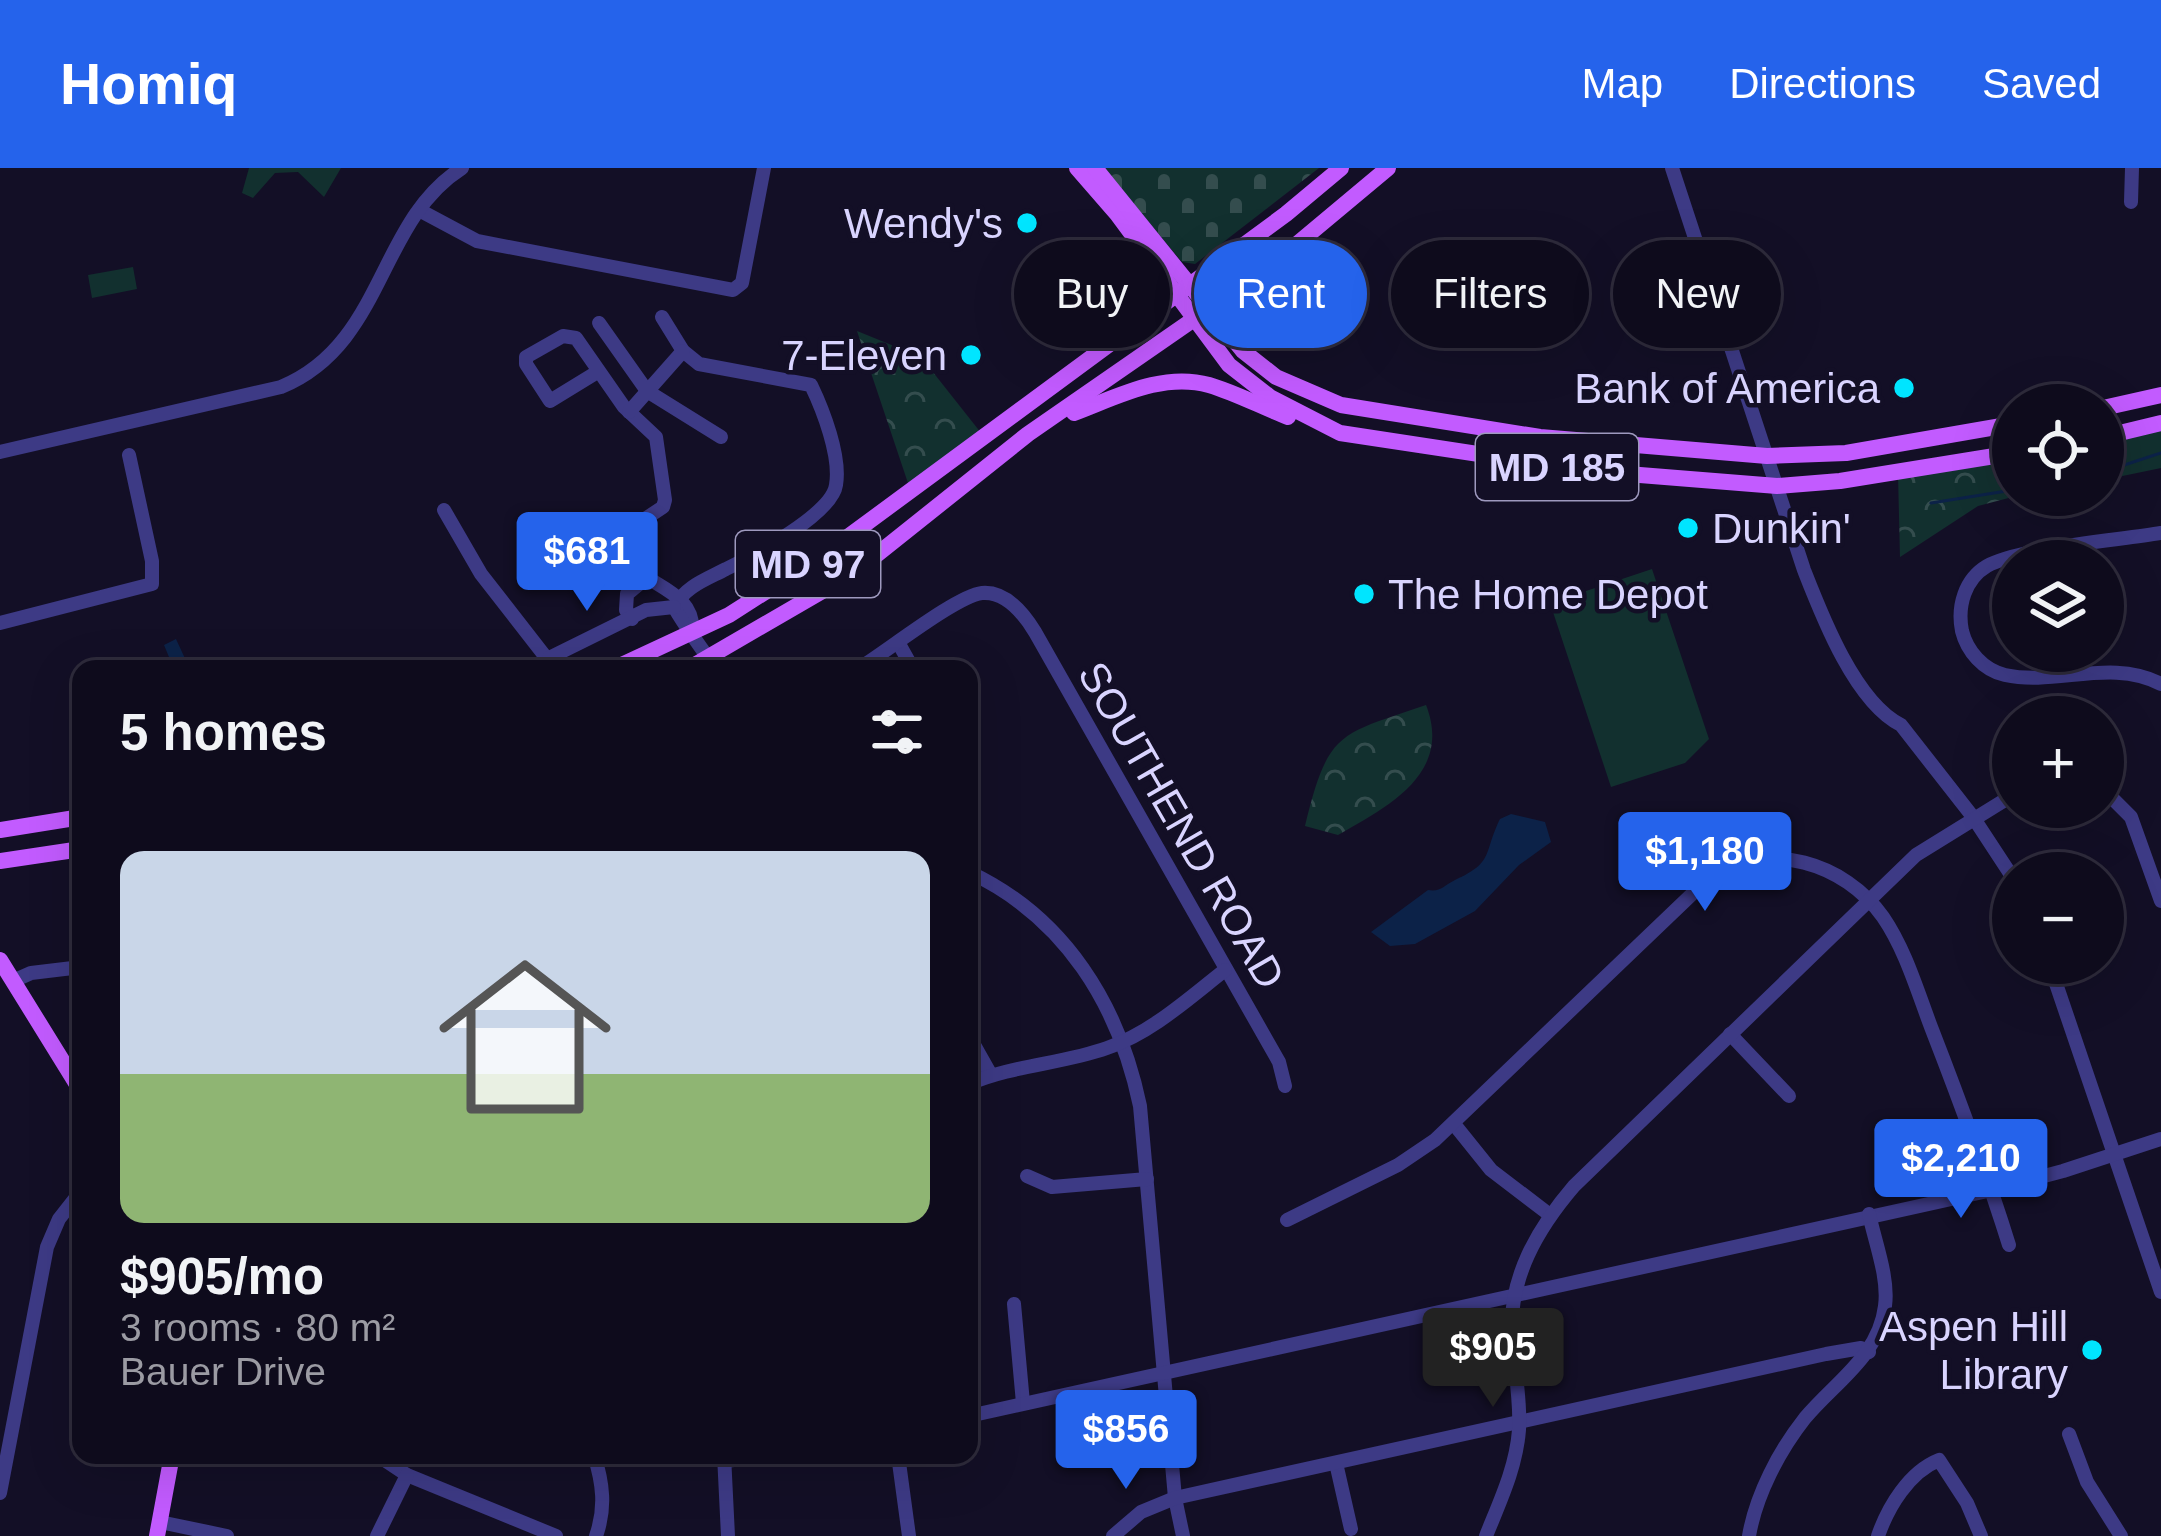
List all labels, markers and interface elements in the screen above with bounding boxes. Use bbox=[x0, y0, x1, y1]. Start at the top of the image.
text: Homiq bbox=[60, 52, 237, 116]
text: Map bbox=[1581, 60, 1663, 107]
text: Directions bbox=[1729, 60, 1916, 107]
text: Saved bbox=[1982, 60, 2101, 107]
place label: Wendy's bbox=[844, 200, 1003, 247]
marker: Wendy's bbox=[1014, 210, 1040, 236]
chip: Buy bbox=[1014, 240, 1170, 348]
chip: Rent bbox=[1194, 240, 1367, 348]
chip: Filters bbox=[1391, 240, 1589, 348]
chip: New bbox=[1613, 240, 1781, 348]
place label: 7-Eleven bbox=[781, 332, 947, 379]
marker: 7-Eleven bbox=[958, 342, 984, 368]
place label: Bank of America bbox=[1574, 365, 1881, 412]
marker: Bank of America bbox=[1891, 375, 1917, 401]
map controls bbox=[1992, 384, 2124, 984]
button: locate bbox=[1992, 384, 2124, 516]
road number: MD 185 bbox=[1476, 434, 1638, 500]
place label: Dunkin' bbox=[1712, 505, 1851, 552]
pin: $681 bbox=[516, 512, 658, 614]
marker: Dunkin' bbox=[1675, 515, 1701, 541]
text: $681 bbox=[544, 529, 630, 572]
road number: MD 97 bbox=[736, 531, 880, 597]
button: layers bbox=[1992, 540, 2124, 672]
place label: The Home Depot bbox=[1388, 571, 1708, 618]
marker: The Home Depot bbox=[1351, 581, 1377, 607]
street label: SOUTHEND ROAD bbox=[1069, 654, 1294, 997]
button: + bbox=[1992, 696, 2124, 828]
icon: filters bbox=[864, 699, 930, 765]
text: 5 homes bbox=[120, 704, 327, 761]
pin: $1,180 bbox=[1607, 812, 1803, 914]
text: $1,180 bbox=[1645, 829, 1765, 872]
button: − bbox=[1992, 852, 2124, 984]
icon: home bbox=[417, 929, 633, 1145]
pin: $2,210 bbox=[1863, 1119, 2059, 1221]
text: $2,210 bbox=[1901, 1136, 2021, 1179]
text: $905/mo bbox=[120, 1248, 324, 1305]
place label: Aspen Hill Library bbox=[1879, 1303, 2068, 1398]
text: 3 rooms · 80 m² bbox=[120, 1306, 395, 1349]
pin: $905 bbox=[1422, 1308, 1564, 1410]
text: $905 bbox=[1450, 1325, 1536, 1368]
marker: Aspen Hill Library bbox=[2079, 1337, 2105, 1363]
text: Bauer Drive bbox=[120, 1350, 326, 1393]
pin: $856 bbox=[1055, 1390, 1197, 1492]
text: $856 bbox=[1083, 1407, 1169, 1450]

